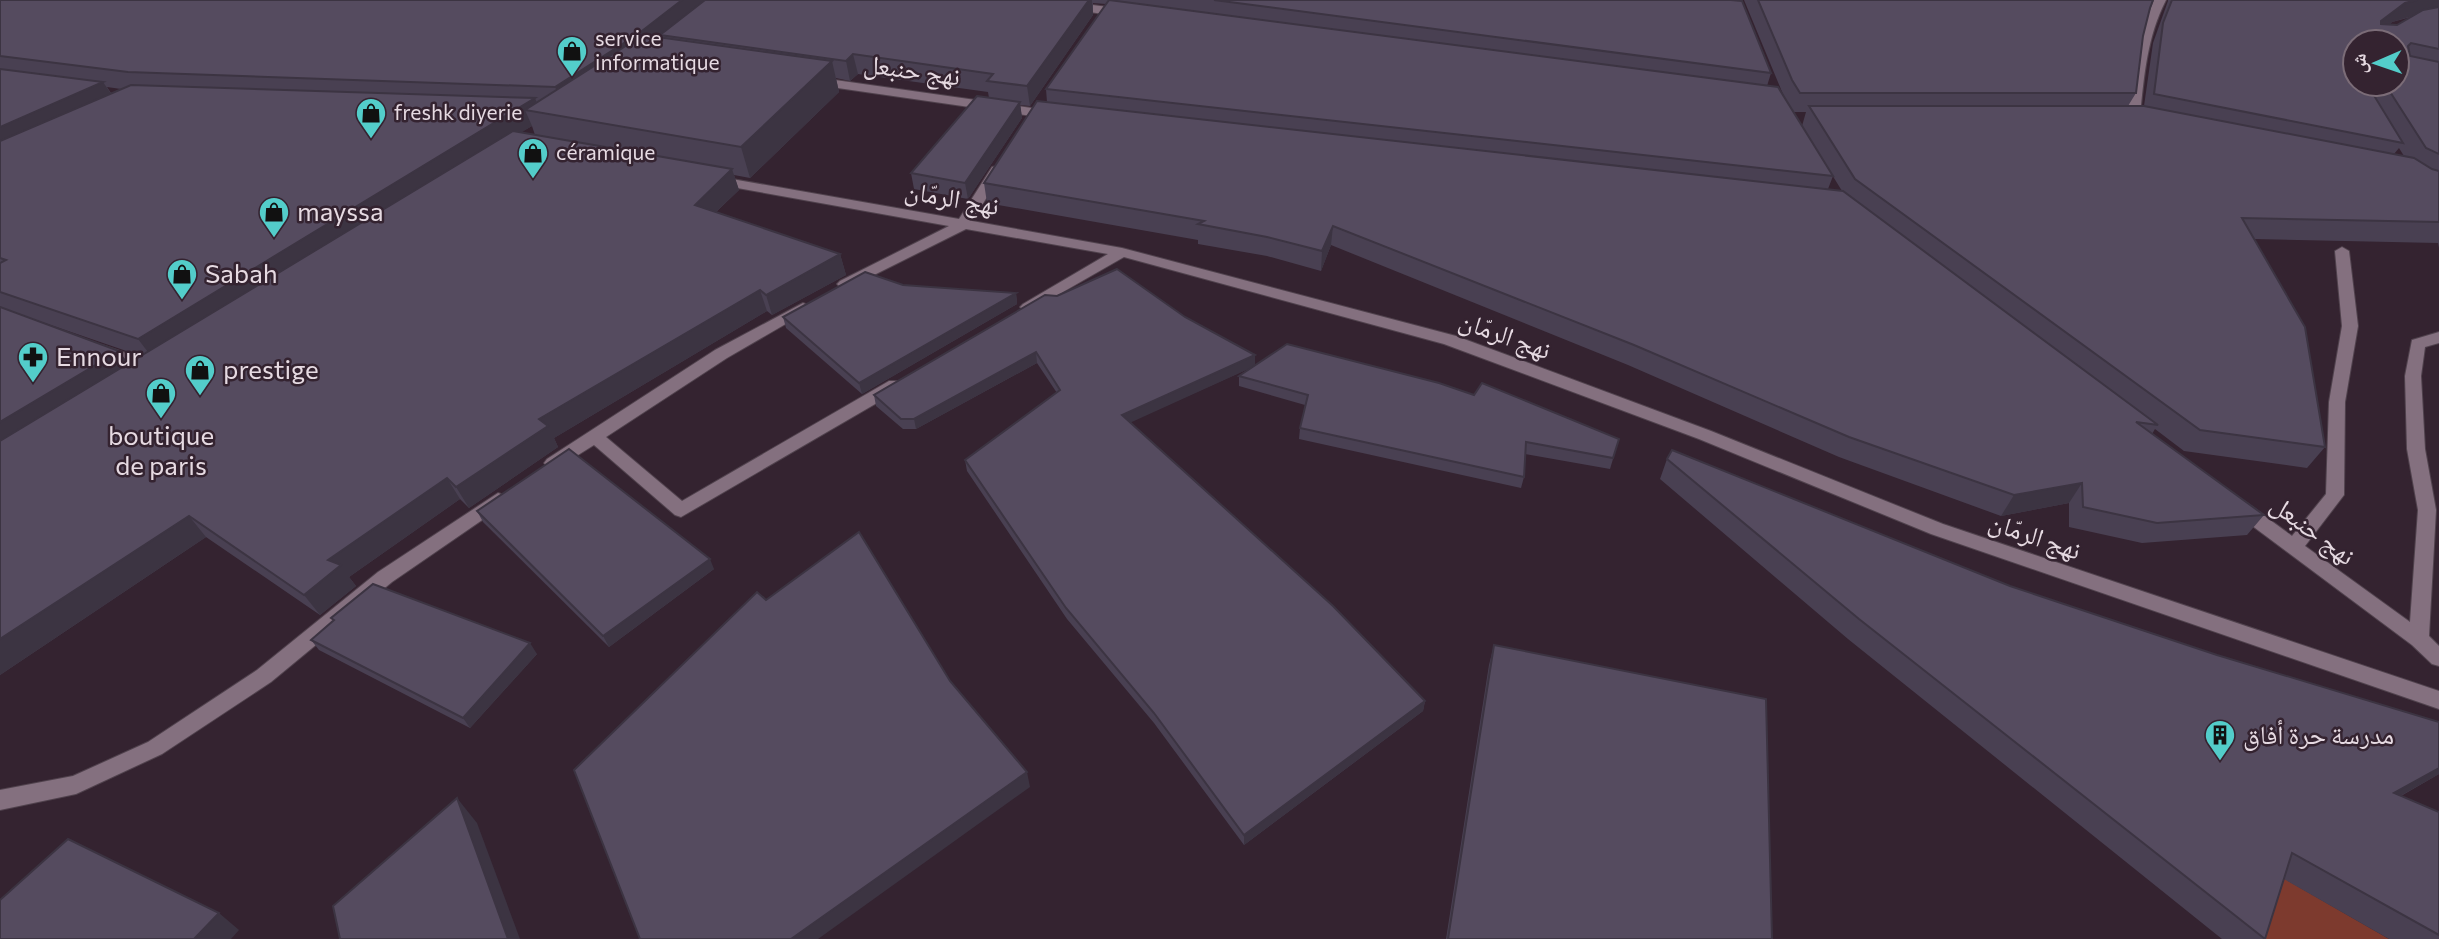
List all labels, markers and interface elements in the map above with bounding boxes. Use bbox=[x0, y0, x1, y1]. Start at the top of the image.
place label: service informatique bbox=[595, 25, 720, 74]
north arrow bbox=[2341, 28, 2411, 98]
shop icon: service informatique bbox=[555, 34, 589, 78]
street label: نهج حنبعل bbox=[862, 46, 962, 94]
text: ش bbox=[2347, 53, 2371, 74]
shop icon: freshk diyerie bbox=[354, 96, 388, 140]
place label: freshk diyerie bbox=[394, 99, 522, 124]
shop icon: céramique bbox=[516, 136, 550, 180]
place label: céramique bbox=[556, 139, 655, 164]
street label: نهج الرمّان bbox=[902, 173, 1002, 223]
shop icon: mayssa bbox=[257, 195, 291, 239]
place label: mayssa bbox=[297, 195, 384, 226]
shop icon: Sabah bbox=[165, 257, 199, 301]
place label: Sabah bbox=[205, 257, 278, 288]
street label: نهج الرمّان bbox=[1454, 303, 1556, 367]
pharmacy icon: Ennour bbox=[16, 340, 50, 384]
place label: Ennour bbox=[56, 340, 142, 371]
shop icon: prestige bbox=[183, 353, 217, 397]
place label: prestige bbox=[223, 353, 319, 384]
shop icon: boutique de paris bbox=[144, 376, 178, 420]
place label: boutique de paris bbox=[108, 419, 214, 480]
street label: نهج حنبعل bbox=[2264, 487, 2362, 573]
street label: نهج الرمّان bbox=[1984, 504, 2086, 568]
building icon: مدرسة حرة أفاق bbox=[2203, 718, 2237, 762]
place label: مدرسة حرة أفاق bbox=[2243, 718, 2394, 751]

